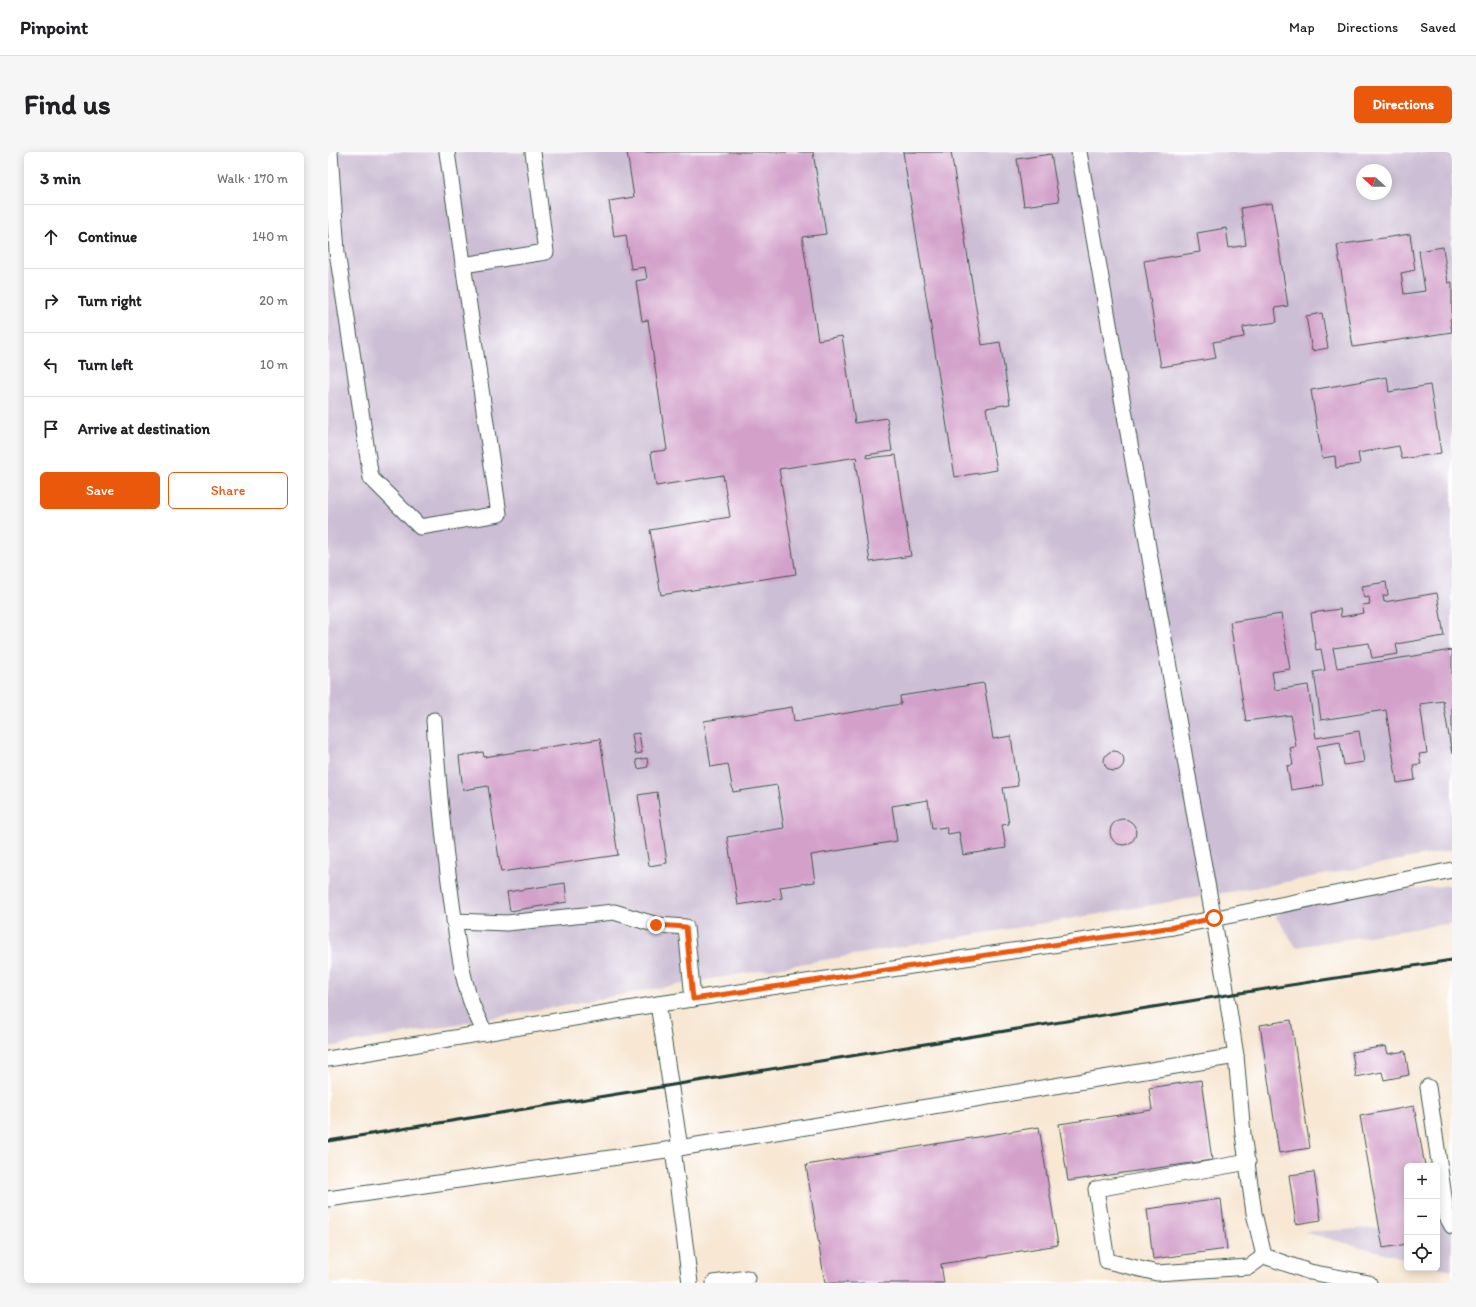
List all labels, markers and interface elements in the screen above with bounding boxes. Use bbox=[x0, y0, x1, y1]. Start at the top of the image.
text: Pinpoint bbox=[20, 16, 88, 39]
text: Map bbox=[1289, 19, 1315, 36]
text: Directions bbox=[1337, 19, 1398, 36]
text: Saved bbox=[1420, 19, 1456, 36]
button: Directions bbox=[1354, 86, 1452, 123]
text: Find us bbox=[24, 87, 111, 121]
north arrow bbox=[1356, 164, 1392, 200]
text: 3 min bbox=[40, 168, 81, 188]
text: Walk · 170 m bbox=[217, 171, 288, 186]
icon: ahead bbox=[40, 226, 62, 248]
text: Continue bbox=[78, 228, 137, 246]
text: 140 m bbox=[252, 229, 288, 244]
icon: right bbox=[40, 290, 62, 312]
text: Turn right bbox=[78, 292, 142, 310]
text: 20 m bbox=[259, 293, 288, 308]
icon: left bbox=[40, 354, 62, 376]
text: Turn left bbox=[78, 356, 133, 374]
text: 10 m bbox=[260, 357, 288, 372]
icon: arrive bbox=[40, 418, 62, 440]
text: Arrive at destination bbox=[78, 420, 210, 438]
button: Save bbox=[40, 472, 160, 509]
button: Share bbox=[168, 472, 288, 509]
route start bbox=[1205, 909, 1223, 927]
route end bbox=[647, 916, 665, 934]
map controls bbox=[1404, 1163, 1440, 1271]
button: + bbox=[1404, 1163, 1440, 1199]
button: − bbox=[1404, 1199, 1440, 1235]
button: locate bbox=[1404, 1235, 1440, 1271]

